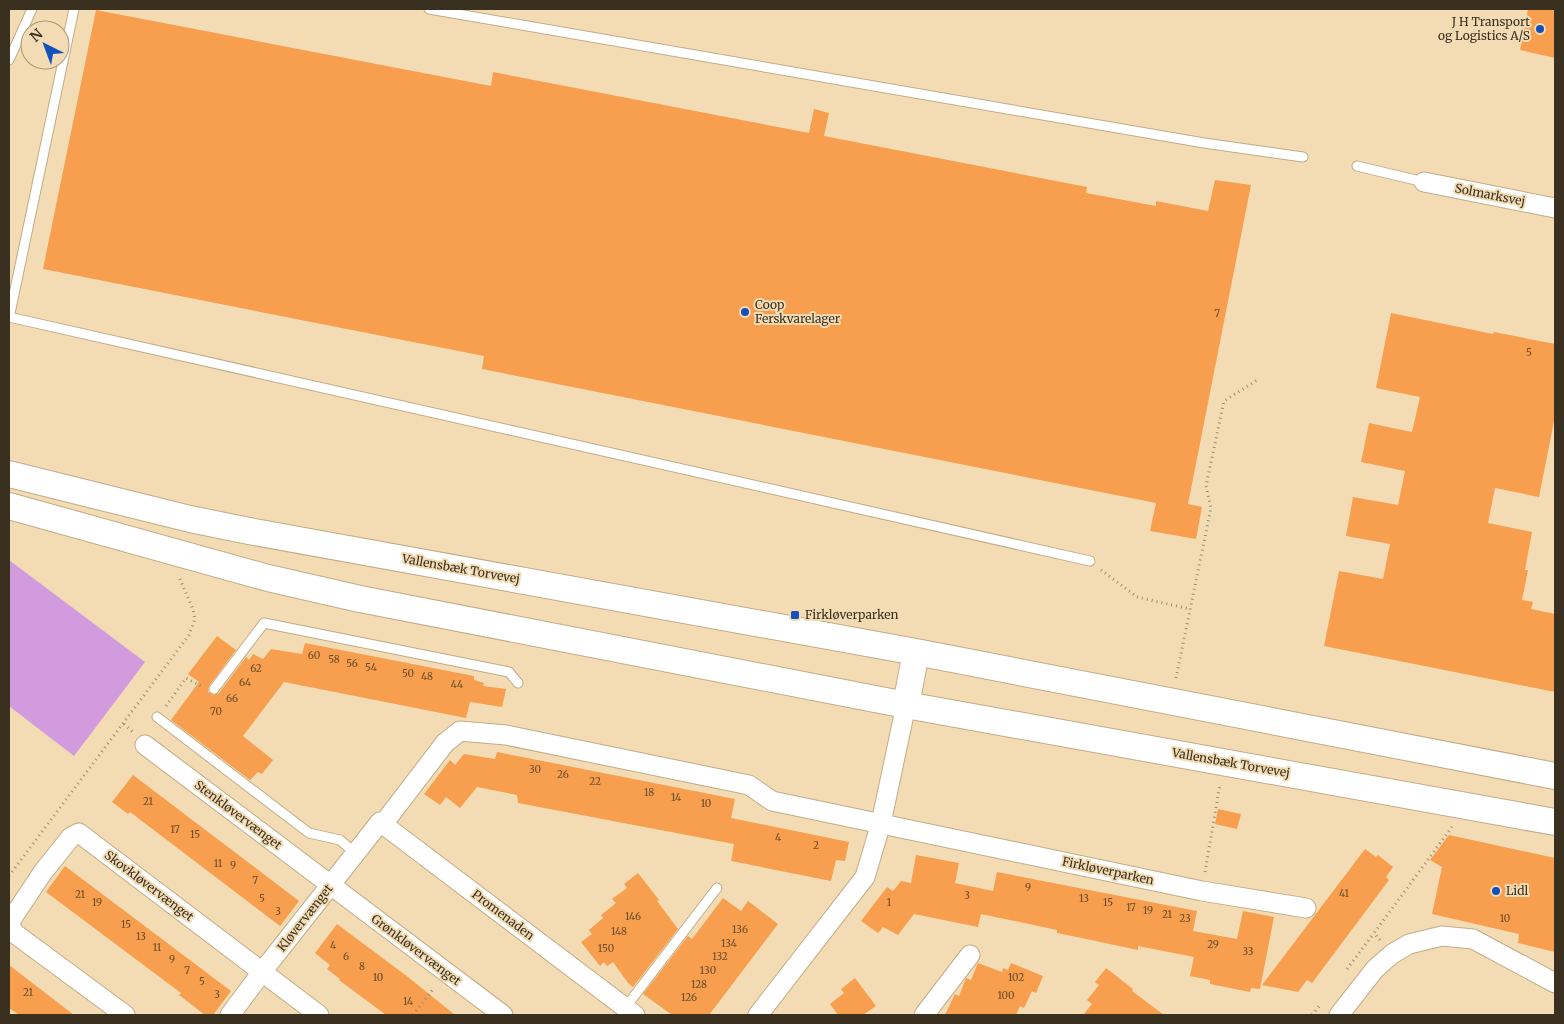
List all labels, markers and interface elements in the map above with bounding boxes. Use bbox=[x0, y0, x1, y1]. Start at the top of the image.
place label: J H Transport og Logistics A/S bbox=[1438, 14, 1530, 43]
north arrow bbox=[20, 20, 70, 70]
marker: J H Transport og Logistics A/S bbox=[1534, 23, 1546, 35]
text: N bbox=[26, 25, 46, 46]
street label: Solmarksvej bbox=[1454, 180, 1527, 209]
place label: Coop Ferskvarelager bbox=[755, 297, 841, 326]
marker: Coop Ferskvarelager bbox=[739, 306, 751, 318]
house number: 7 bbox=[1214, 307, 1220, 320]
house number: 5 bbox=[1526, 346, 1532, 359]
street label: Vallensbæk Torvevej bbox=[400, 551, 521, 586]
place label: Firkløverparken bbox=[805, 607, 899, 622]
marker: Firkløverparken bbox=[789, 609, 801, 621]
house number: 60 bbox=[308, 649, 320, 662]
house number: 58 bbox=[328, 653, 340, 666]
house number: 56 bbox=[346, 657, 358, 670]
house number: 54 bbox=[365, 661, 377, 674]
house number: 62 bbox=[250, 662, 262, 675]
house number: 50 bbox=[402, 667, 414, 680]
house number: 48 bbox=[421, 670, 433, 683]
house number: 64 bbox=[239, 676, 251, 689]
house number: 44 bbox=[451, 678, 463, 691]
house number: 66 bbox=[226, 692, 238, 705]
house number: 70 bbox=[210, 705, 222, 718]
street label: Vallensbæk Torvevej bbox=[1170, 745, 1291, 780]
house number: 30 bbox=[529, 763, 541, 776]
house number: 26 bbox=[557, 768, 569, 781]
house number: 22 bbox=[589, 775, 601, 788]
street label: Stenkløvervænget bbox=[192, 777, 285, 852]
house number: 18 bbox=[644, 786, 654, 799]
house number: 14 bbox=[671, 791, 681, 804]
house number: 21 bbox=[143, 795, 154, 808]
house number: 10 bbox=[701, 797, 711, 810]
house number: 17 bbox=[170, 823, 180, 836]
house number: 15 bbox=[190, 828, 200, 841]
house number: 4 bbox=[775, 831, 781, 844]
house number: 2 bbox=[813, 839, 819, 852]
street label: Skovkløvervænget bbox=[102, 847, 197, 924]
street label: Firkløverparken bbox=[1061, 853, 1155, 888]
house number: 11 bbox=[214, 857, 223, 870]
house number: 9 bbox=[230, 859, 236, 872]
house number: 7 bbox=[252, 874, 258, 887]
street label: Kløvervænget bbox=[274, 881, 336, 954]
house number: 9 bbox=[1025, 881, 1031, 894]
place label: Lidl bbox=[1506, 883, 1529, 898]
marker: Lidl bbox=[1490, 885, 1502, 897]
street label: Promenaden bbox=[469, 886, 537, 943]
house number: 41 bbox=[1339, 887, 1349, 900]
house number: 21 bbox=[75, 888, 86, 901]
house number: 3 bbox=[964, 889, 970, 902]
house number: 5 bbox=[259, 892, 265, 905]
house number: 13 bbox=[1079, 892, 1089, 905]
house number: 19 bbox=[92, 896, 102, 909]
house number: 1 bbox=[887, 896, 892, 909]
house number: 15 bbox=[1103, 896, 1113, 909]
house number: 17 bbox=[1126, 901, 1136, 914]
house number: 19 bbox=[1143, 904, 1153, 917]
house number: 3 bbox=[275, 905, 281, 918]
house number: 21 bbox=[1162, 908, 1173, 921]
house number: 146 bbox=[625, 910, 641, 923]
street label: Grønkløvervænget bbox=[369, 911, 464, 988]
house number: 23 bbox=[1179, 912, 1191, 925]
house number: 10 bbox=[1500, 912, 1510, 925]
house number: 15 bbox=[121, 918, 131, 931]
house number: 136 bbox=[732, 923, 748, 936]
house number: 148 bbox=[611, 925, 627, 938]
house number: 13 bbox=[136, 930, 146, 943]
house number: 134 bbox=[721, 937, 737, 950]
house number: 29 bbox=[1207, 938, 1219, 951]
house number: 4 bbox=[330, 939, 336, 952]
house number: 11 bbox=[153, 941, 162, 954]
house number: 150 bbox=[598, 942, 614, 955]
house number: 33 bbox=[1243, 945, 1254, 958]
house number: 6 bbox=[343, 950, 349, 963]
house number: 132 bbox=[712, 950, 728, 963]
house number: 9 bbox=[169, 953, 175, 966]
house number: 8 bbox=[359, 960, 365, 973]
house number: 7 bbox=[184, 964, 190, 977]
house number: 130 bbox=[700, 964, 716, 977]
house number: 10 bbox=[373, 971, 383, 984]
house number: 102 bbox=[1008, 971, 1024, 984]
house number: 5 bbox=[199, 975, 205, 988]
house number: 128 bbox=[691, 978, 707, 991]
house number: 21 bbox=[23, 986, 34, 999]
house number: 3 bbox=[214, 988, 220, 1001]
house number: 100 bbox=[997, 989, 1015, 1002]
house number: 126 bbox=[681, 991, 697, 1004]
house number: 14 bbox=[403, 995, 413, 1008]

